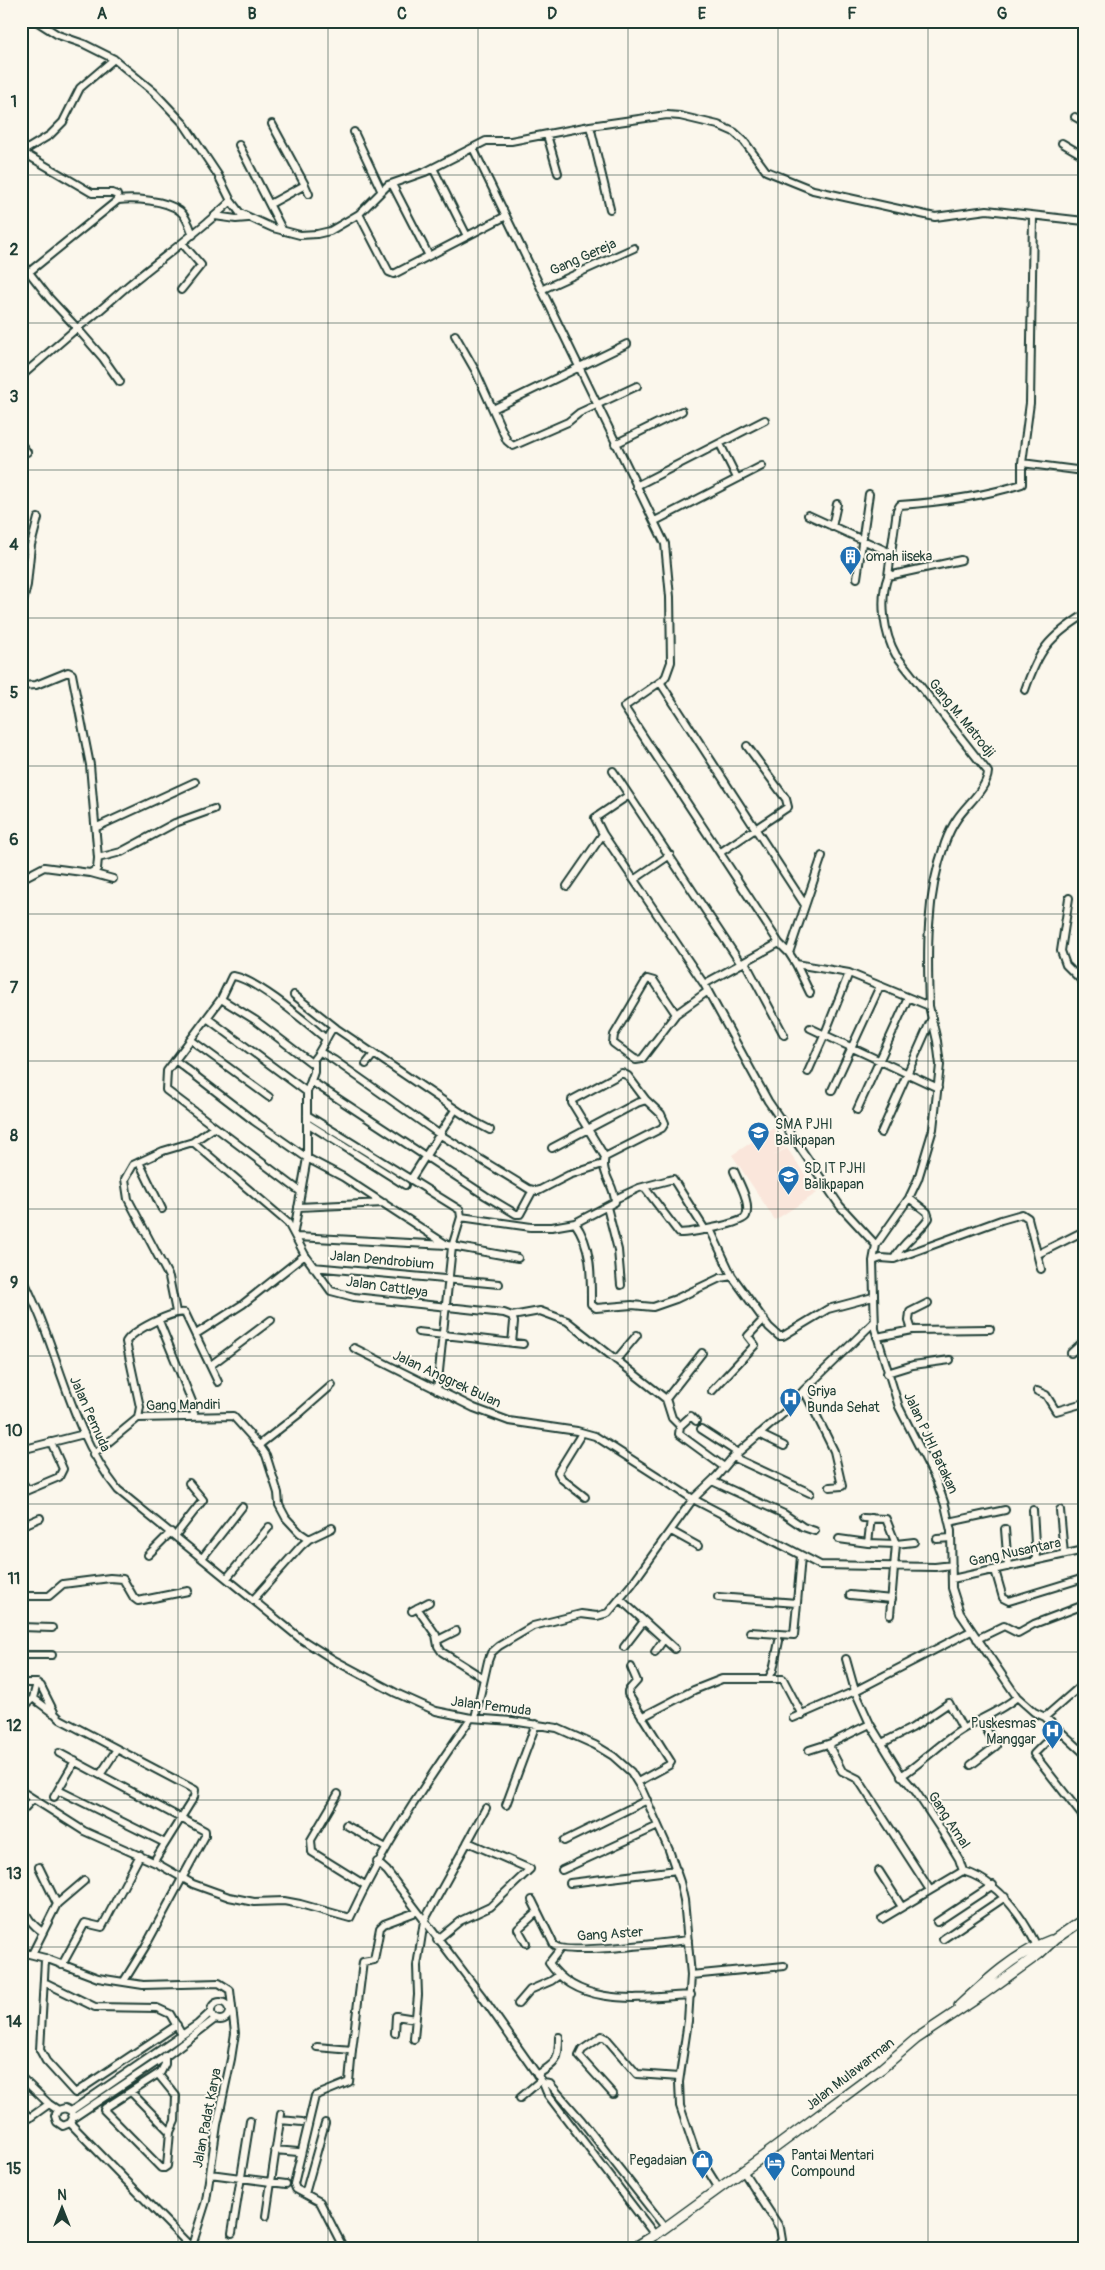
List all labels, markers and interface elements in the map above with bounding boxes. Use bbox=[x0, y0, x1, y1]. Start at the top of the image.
text: A bbox=[97, 4, 108, 24]
text: B bbox=[247, 4, 257, 24]
text: C bbox=[397, 4, 407, 24]
text: D bbox=[547, 4, 557, 24]
text: E bbox=[698, 4, 707, 24]
text: F bbox=[847, 4, 857, 24]
text: G bbox=[997, 4, 1008, 24]
text: 1 bbox=[11, 92, 17, 112]
street label: Gang Gereja bbox=[547, 235, 619, 279]
text: 2 bbox=[10, 240, 19, 260]
text: 3 bbox=[10, 387, 19, 407]
text: 4 bbox=[9, 535, 19, 555]
building icon: omah iiseka bbox=[838, 544, 862, 575]
place label: omah iiseka bbox=[866, 548, 932, 565]
street label: Gang M. Matrodji bbox=[925, 675, 999, 761]
text: 5 bbox=[10, 683, 19, 703]
text: 6 bbox=[9, 830, 19, 850]
text: 7 bbox=[10, 978, 19, 998]
place label: SMA PJHI Balikpapan bbox=[775, 1116, 835, 1149]
school or university icon: SMA PJHI Balikpapan bbox=[747, 1120, 771, 1151]
text: 8 bbox=[10, 1126, 18, 1146]
place label: SD IT PJHI Balikpapan bbox=[804, 1160, 866, 1193]
school or university icon: SD IT PJHI Balikpapan bbox=[776, 1164, 800, 1195]
street label: Jalan Dendrobium bbox=[329, 1247, 435, 1273]
text: 9 bbox=[10, 1273, 18, 1293]
street label: Jalan Cattleya bbox=[345, 1273, 429, 1301]
street label: Jalan Anggrek Bulan bbox=[390, 1346, 504, 1412]
street label: Jalan Pemuda bbox=[66, 1374, 114, 1454]
place label: Griya Bunda Sehat bbox=[807, 1383, 880, 1416]
hospital icon: Griya Bunda Sehat bbox=[779, 1387, 803, 1418]
street label: Jalan PJHI Batakan bbox=[900, 1390, 962, 1496]
street label: Gang Mandiri bbox=[146, 1396, 221, 1414]
text: 10 bbox=[5, 1421, 23, 1441]
street label: Gang Nusantara bbox=[967, 1534, 1063, 1570]
text: 11 bbox=[8, 1569, 20, 1589]
street label: Jalan Pemuda bbox=[450, 1693, 532, 1719]
place label: Puskesmas Manggar bbox=[971, 1715, 1037, 1748]
text: 12 bbox=[6, 1716, 22, 1736]
hospital icon: Puskesmas Manggar bbox=[1040, 1719, 1064, 1750]
street label: Gang Amal bbox=[924, 1788, 974, 1852]
text: 13 bbox=[6, 1864, 22, 1884]
street label: Gang Aster bbox=[576, 1923, 644, 1945]
text: 14 bbox=[6, 2012, 22, 2032]
street label: Jalan Mulawarman bbox=[802, 2034, 898, 2114]
street label: Jalan Padat Karya bbox=[189, 2067, 225, 2169]
place label: Pantai Mentari Compound bbox=[791, 2147, 874, 2180]
shop icon: Pegadaian bbox=[691, 2148, 715, 2179]
hotel icon: Pantai Mentari Compound bbox=[763, 2151, 787, 2182]
place label: Pegadaian bbox=[629, 2152, 687, 2169]
text: 15 bbox=[7, 2159, 22, 2179]
north arrow bbox=[38, 2182, 88, 2232]
text: N bbox=[57, 2187, 67, 2204]

